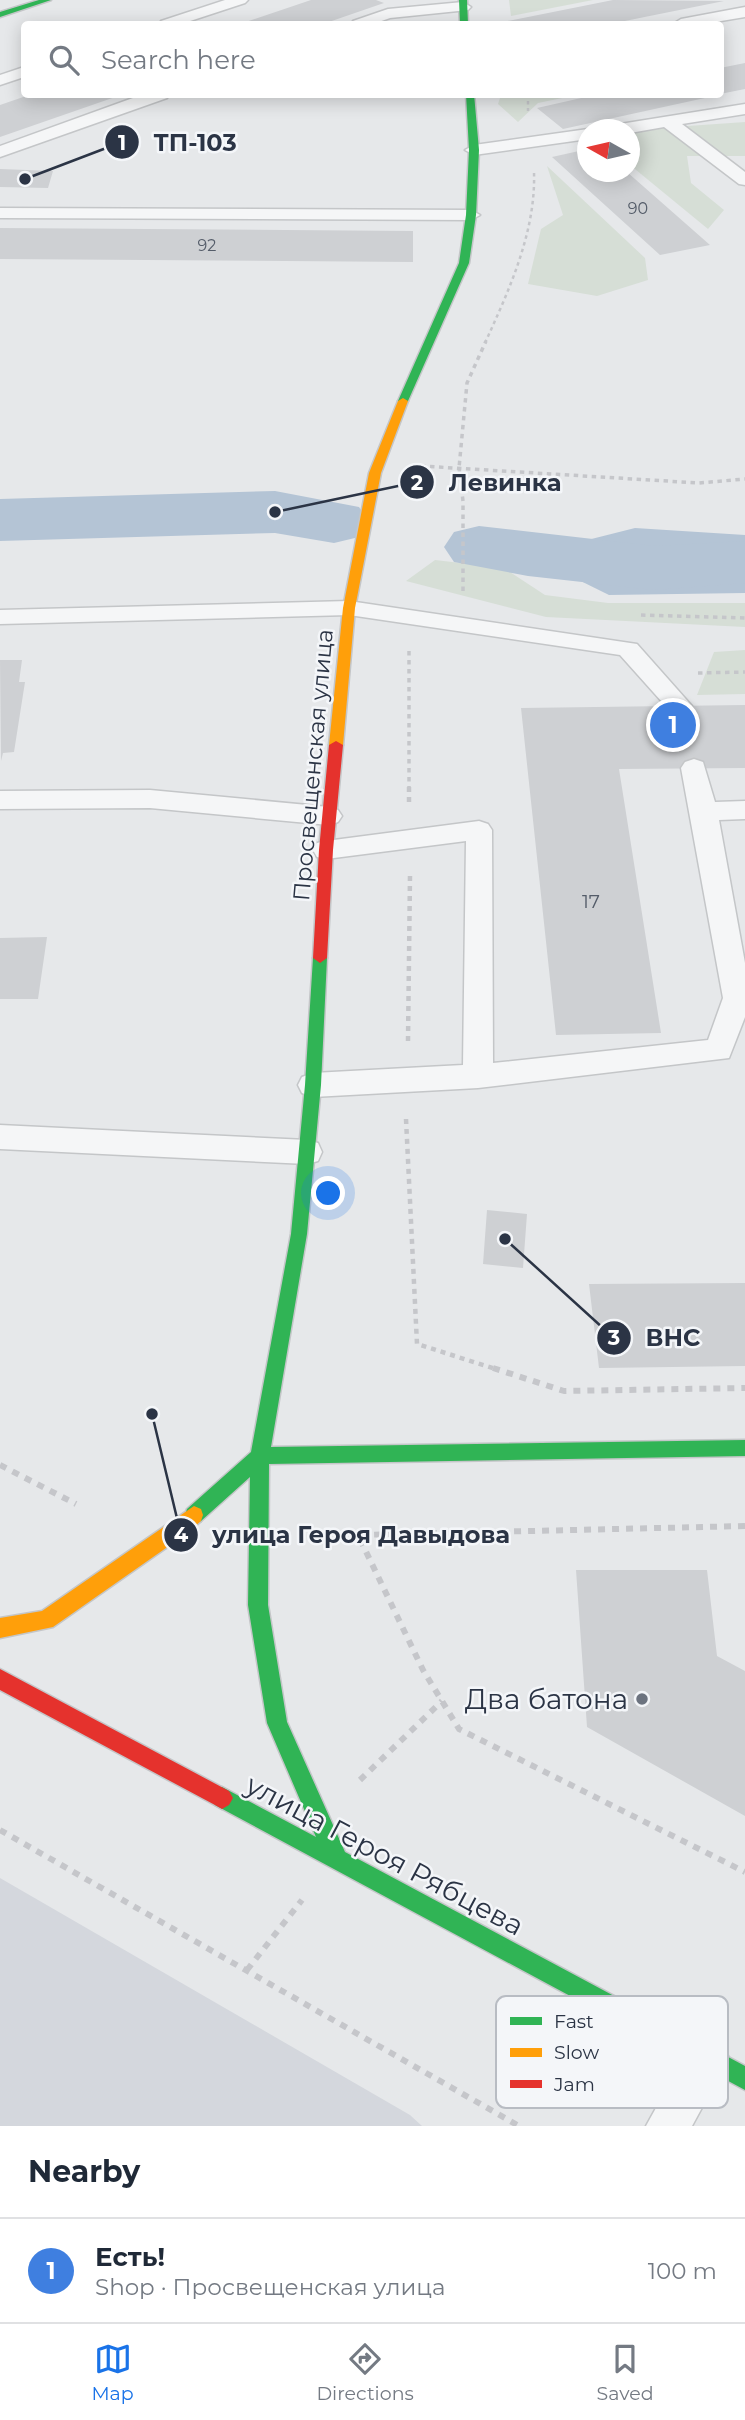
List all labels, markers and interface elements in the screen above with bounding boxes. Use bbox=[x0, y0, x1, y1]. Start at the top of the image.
search box bbox=[21, 21, 724, 98]
icon: search bbox=[45, 41, 83, 79]
text: Search here bbox=[101, 44, 256, 76]
north arrow bbox=[577, 119, 640, 182]
callout: ТП-103 bbox=[104, 120, 250, 165]
text: ТП-103 bbox=[153, 128, 237, 157]
text: 1 bbox=[118, 130, 126, 155]
house number: 90 bbox=[628, 199, 648, 218]
house number: 92 bbox=[198, 236, 216, 255]
callout: Левинка bbox=[399, 460, 575, 505]
text: Левинка bbox=[449, 468, 561, 497]
text: 2 bbox=[411, 470, 423, 495]
street label: Просвещенская улица bbox=[287, 628, 339, 902]
pin: 1 bbox=[650, 699, 696, 751]
house number: 17 bbox=[582, 890, 600, 913]
your location bbox=[311, 1176, 345, 1210]
callout: ВНС bbox=[597, 1315, 715, 1360]
text: ВНС bbox=[646, 1323, 700, 1352]
text: 3 bbox=[607, 1325, 620, 1350]
callout: улица Героя Давыдова bbox=[163, 1512, 524, 1557]
text: улица Героя Давыдова bbox=[211, 1520, 510, 1549]
text: 4 bbox=[174, 1522, 189, 1547]
place label: Два батона bbox=[465, 1682, 628, 1716]
marker: Два батона bbox=[634, 1691, 650, 1707]
street label: улица Героя Рябцева bbox=[239, 1767, 530, 1943]
legend bbox=[496, 1996, 728, 2108]
text: Fast bbox=[554, 2010, 594, 2033]
text: Slow bbox=[554, 2041, 599, 2064]
text: Jam bbox=[553, 2073, 595, 2096]
text: Nearby bbox=[28, 2153, 140, 2190]
text: Есть! bbox=[95, 2241, 165, 2273]
text: 1 bbox=[46, 2257, 56, 2285]
text: 100 m bbox=[648, 2257, 717, 2285]
text: Shop · Просвещенская улица bbox=[95, 2273, 445, 2301]
tab: Map bbox=[91, 2340, 134, 2405]
tab: Directions bbox=[316, 2340, 414, 2405]
tab: Saved bbox=[597, 2340, 654, 2405]

